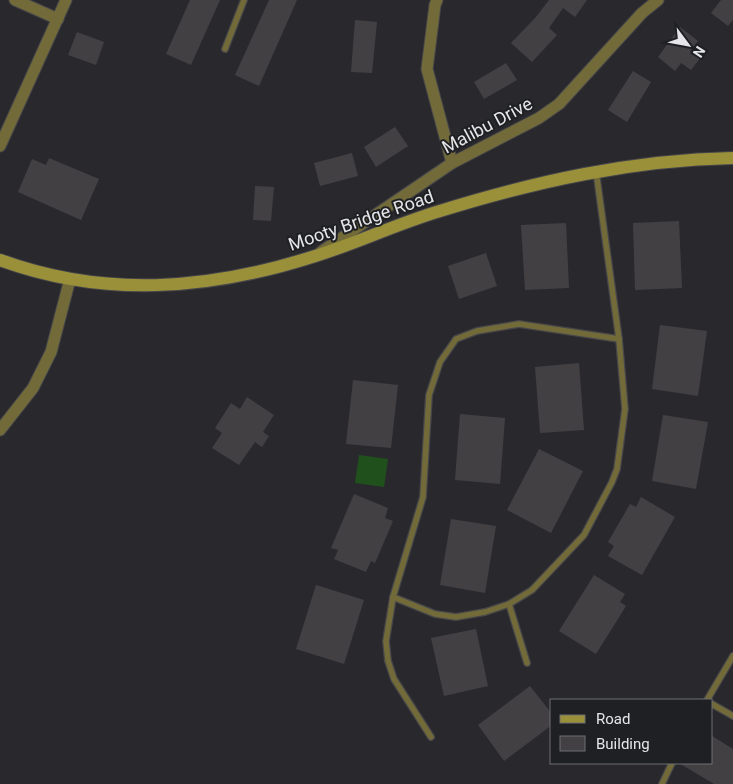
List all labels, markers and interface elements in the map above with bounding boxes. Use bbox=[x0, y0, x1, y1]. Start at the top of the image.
north arrow bbox=[663, 20, 713, 70]
text: N bbox=[690, 43, 708, 60]
street label: Malibu Drive bbox=[438, 92, 536, 158]
street label: Mooty Bridge Road bbox=[286, 185, 436, 255]
legend bbox=[550, 699, 713, 764]
text: Road bbox=[596, 710, 630, 728]
text: Building bbox=[596, 735, 650, 753]

